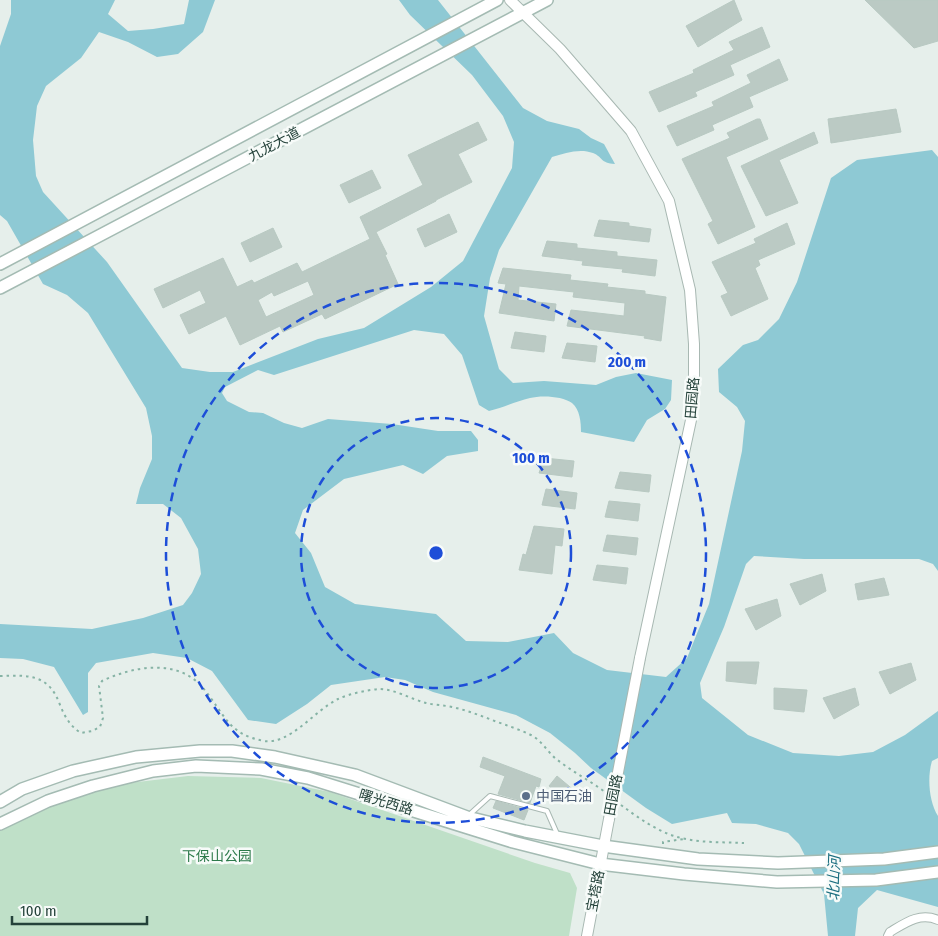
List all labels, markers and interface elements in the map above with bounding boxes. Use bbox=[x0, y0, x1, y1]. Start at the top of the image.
street label: 九龙大道 bbox=[246, 124, 303, 165]
text: 200 m bbox=[607, 353, 646, 371]
street label: 田园路 bbox=[682, 376, 703, 420]
text: 100 m bbox=[512, 449, 550, 467]
centre of rings bbox=[427, 544, 445, 562]
street label: 田园路 bbox=[601, 773, 626, 817]
street label: 曙光西路 bbox=[357, 786, 415, 819]
place label: 中国石油 bbox=[536, 788, 592, 805]
marker: 中国石油 bbox=[520, 790, 532, 802]
park label: 下保山公园 bbox=[182, 848, 252, 865]
water label: 北山河 bbox=[824, 852, 844, 901]
street label: 宝塔路 bbox=[583, 869, 608, 913]
scale bar bbox=[12, 894, 148, 926]
text: 100 m bbox=[20, 902, 57, 920]

